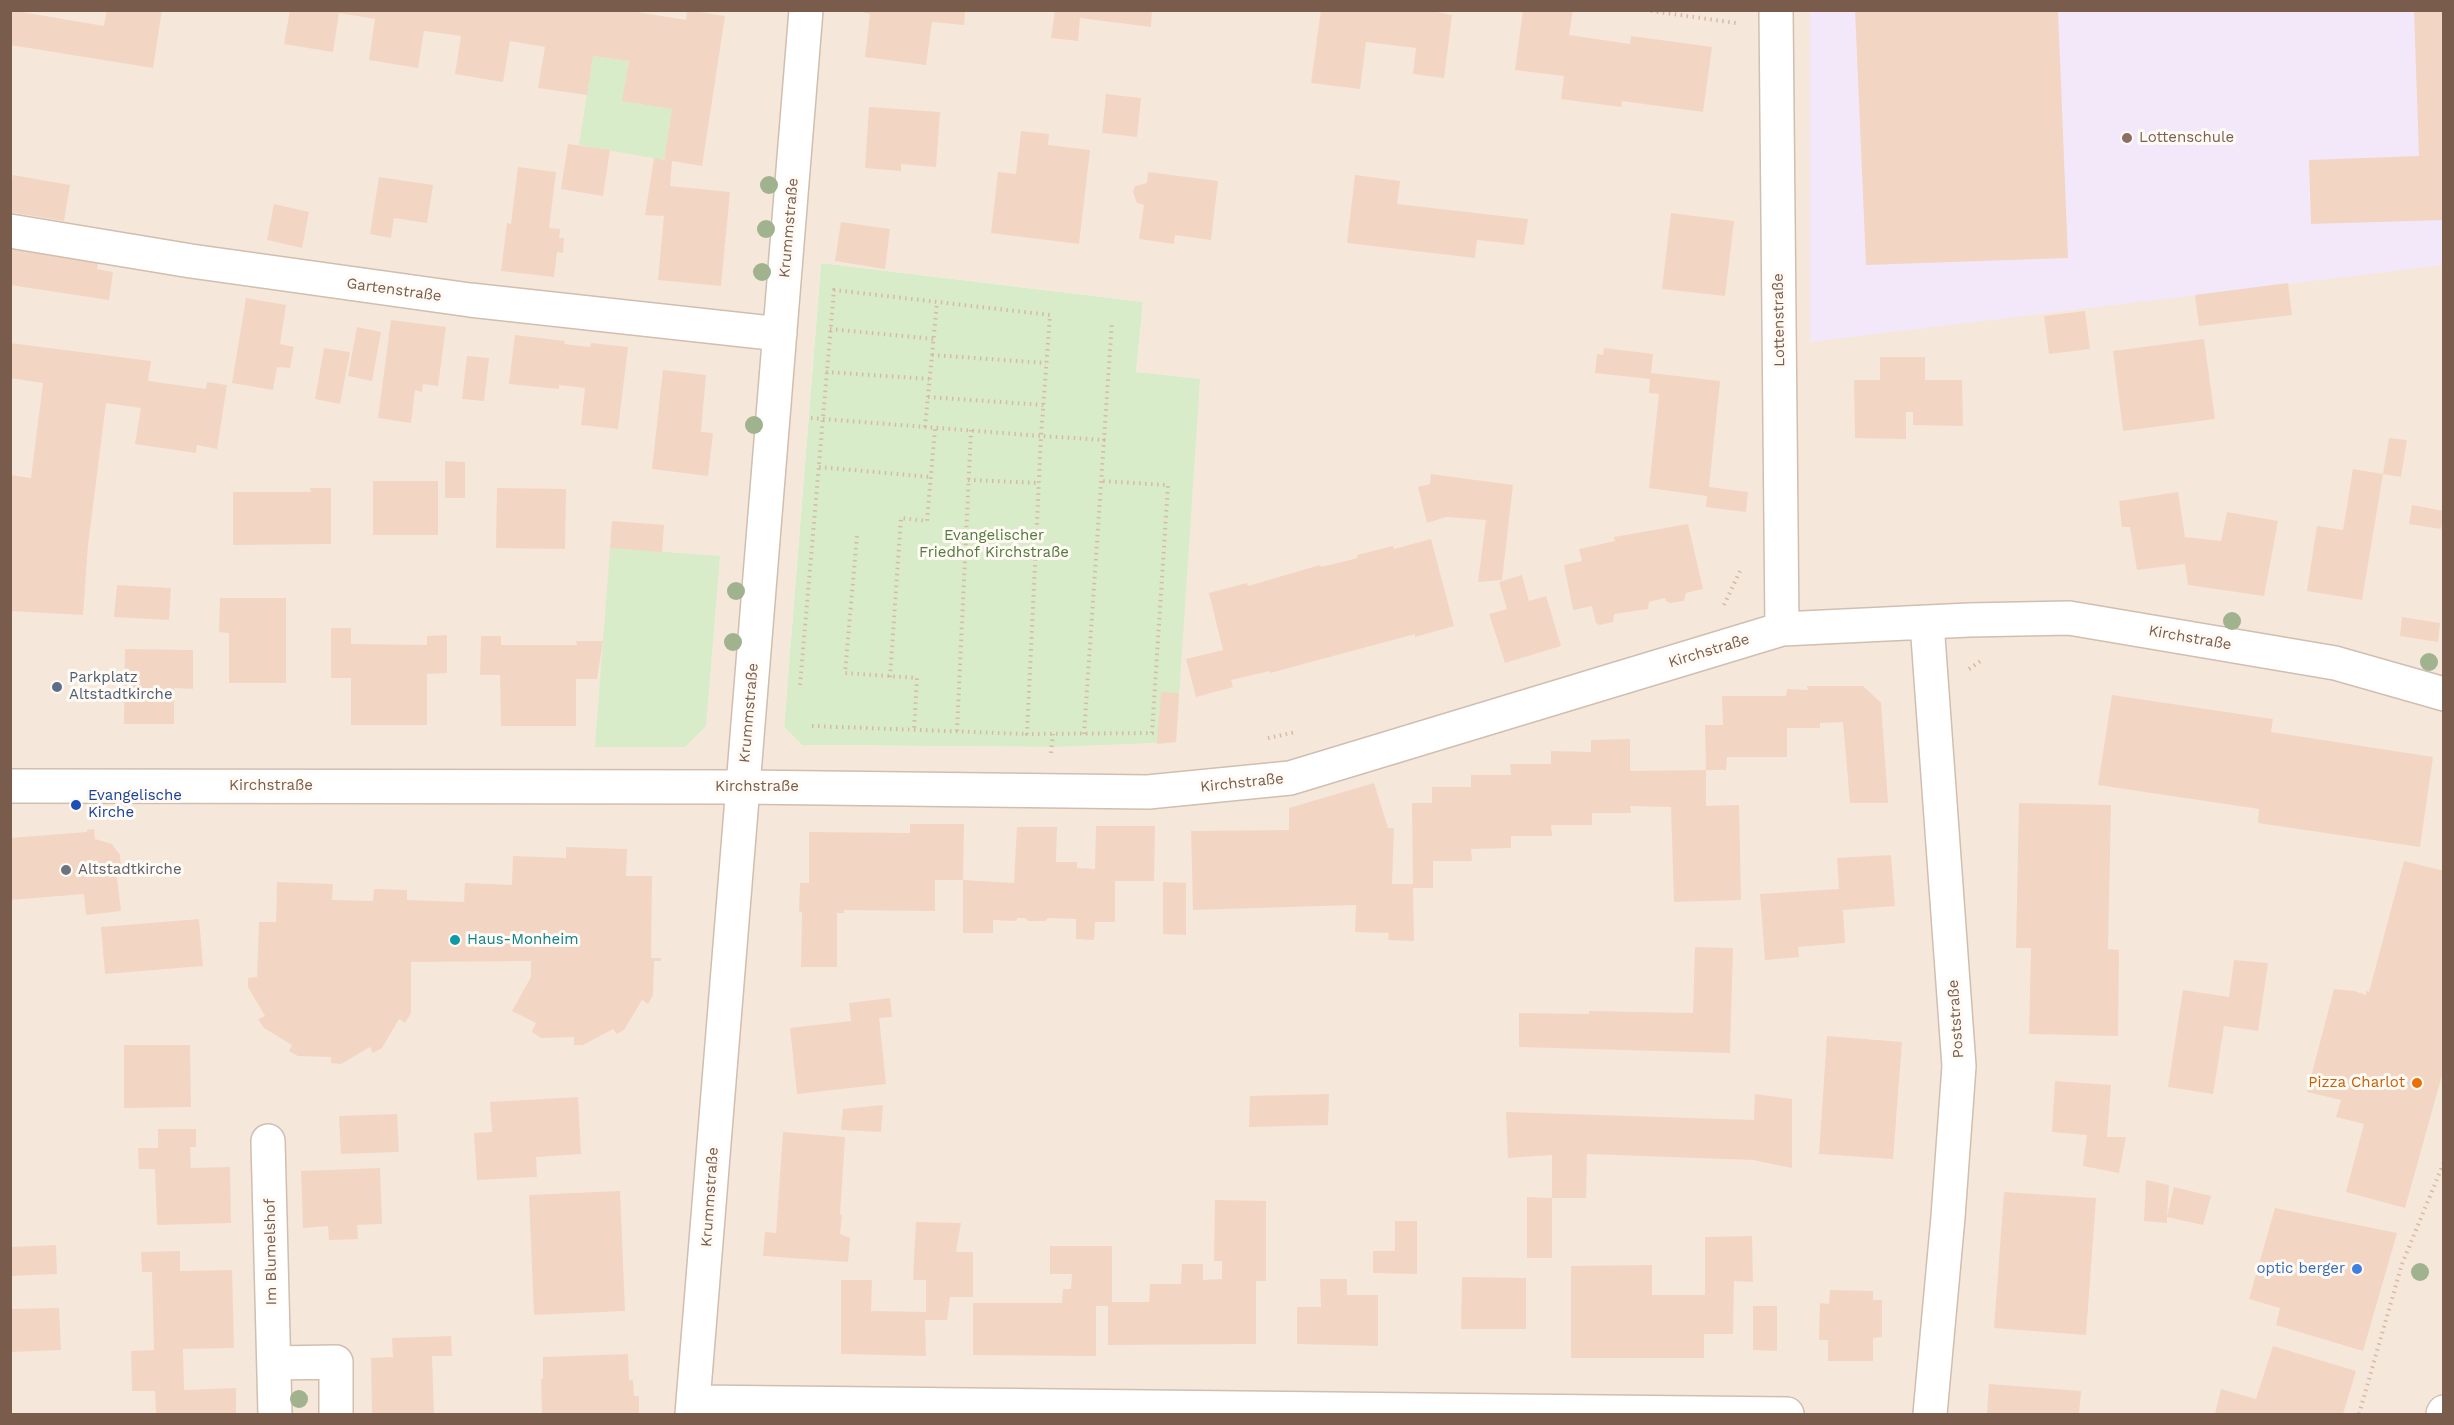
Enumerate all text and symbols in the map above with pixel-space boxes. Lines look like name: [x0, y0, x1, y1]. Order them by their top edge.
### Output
place label: Lottenschule: [2139, 129, 2234, 147]
marker: Lottenschule: [2120, 131, 2134, 145]
street label: Krummstraße: [776, 177, 802, 279]
street label: Lottenstraße: [1769, 273, 1789, 367]
street label: Gartenstraße: [345, 274, 443, 306]
park label: Evangelischer Friedhof Kirchstraße: [919, 527, 1069, 562]
street label: Kirchstraße: [2147, 622, 2233, 654]
street label: Kirchstraße: [1666, 630, 1752, 672]
street label: Krummstraße: [736, 662, 762, 764]
place label: Parkplatz Altstadtkirche: [69, 669, 173, 704]
marker: Parkplatz Altstadtkirche: [50, 680, 64, 694]
street label: Kirchstraße: [1199, 770, 1285, 796]
street label: Kirchstraße: [229, 777, 313, 795]
street label: Kirchstraße: [715, 778, 799, 796]
place label: Evangelische Kirche: [88, 787, 182, 822]
marker: Evangelische Kirche: [69, 798, 83, 812]
place label: Altstadtkirche: [78, 861, 182, 879]
marker: Altstadtkirche: [59, 863, 73, 877]
place label: Haus-Monheim: [467, 931, 578, 949]
marker: Haus-Monheim: [448, 933, 462, 947]
street label: Poststraße: [1944, 979, 1968, 1059]
place label: Pizza Charlot: [2308, 1074, 2405, 1092]
marker: Pizza Charlot: [2410, 1076, 2424, 1090]
street label: Krummstraße: [698, 1146, 722, 1248]
street label: Im Blumelshof: [261, 1198, 281, 1306]
place label: optic berger: [2256, 1260, 2345, 1278]
marker: optic berger: [2350, 1262, 2364, 1276]

